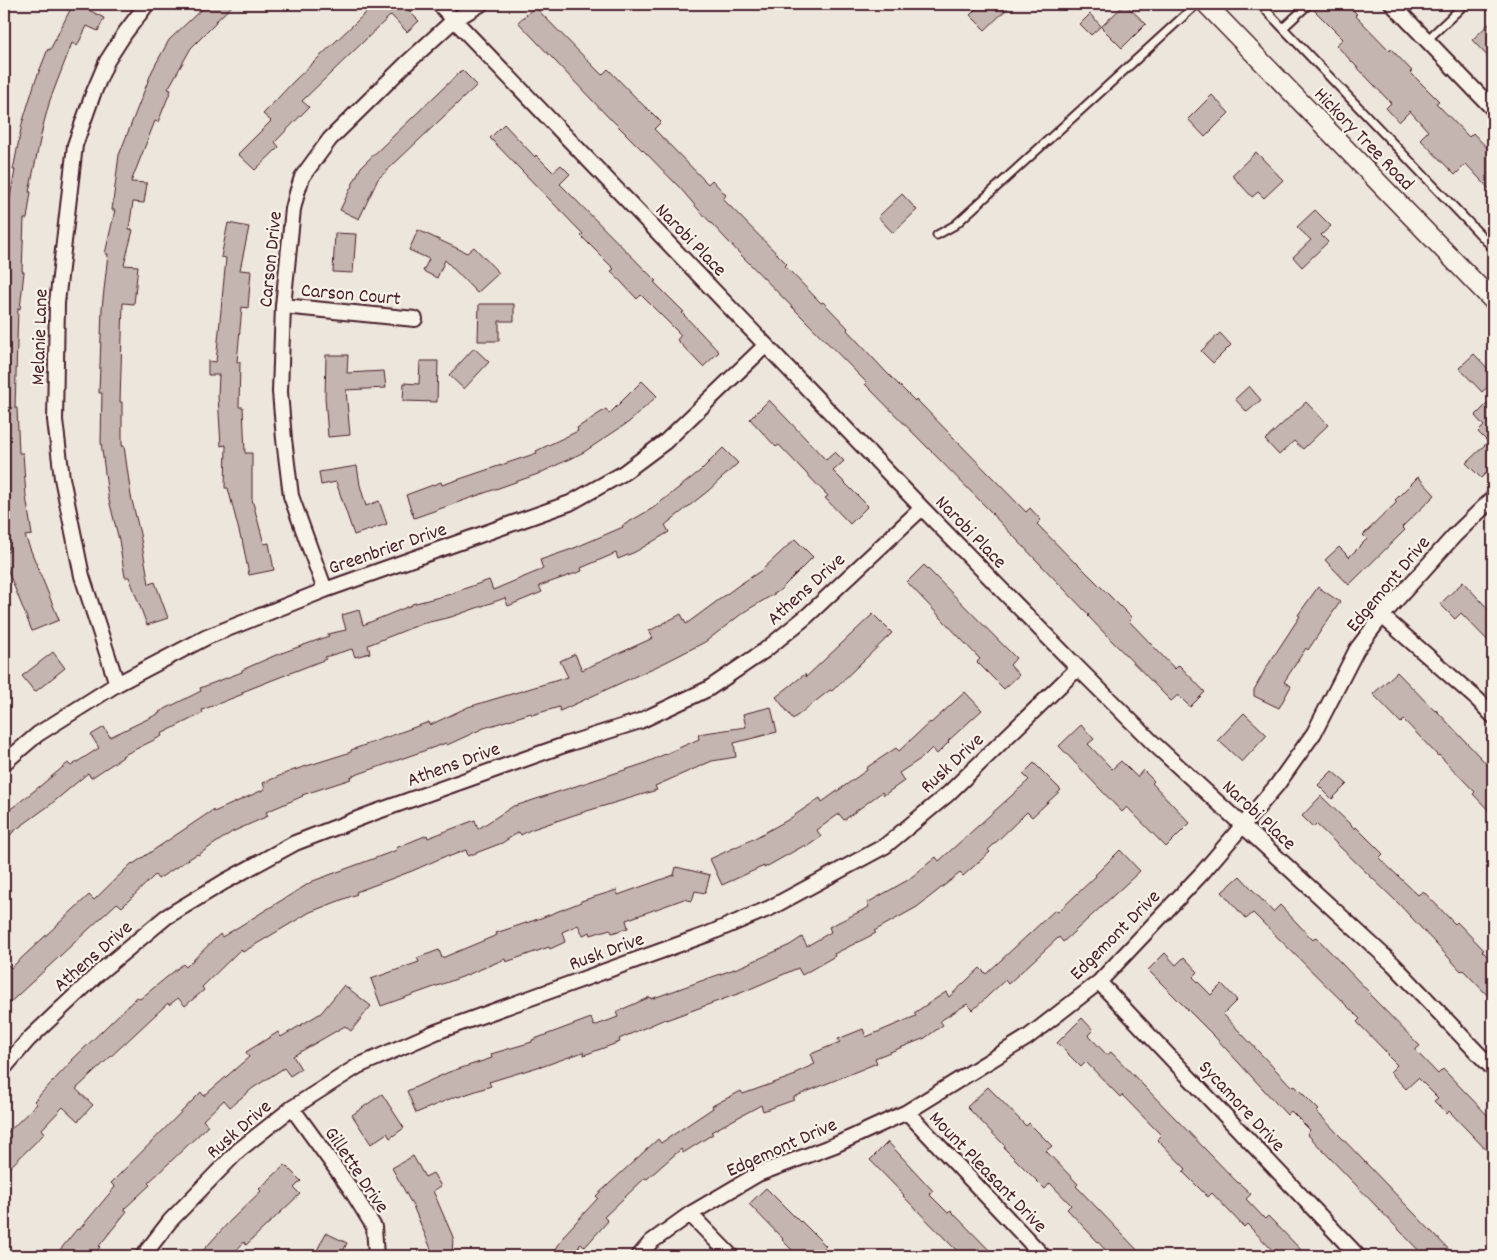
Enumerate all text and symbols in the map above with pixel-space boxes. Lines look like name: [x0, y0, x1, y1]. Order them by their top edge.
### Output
street label: Hickory Tree Road: [1306, 82, 1420, 198]
street label: Narobi Place: [648, 198, 732, 284]
street label: Carson Drive: [253, 210, 291, 309]
street label: Carson Court: [300, 278, 402, 314]
street label: Melanie Lane: [25, 288, 57, 386]
street label: Narobi Place: [928, 490, 1012, 576]
street label: Greenbrier Drive: [325, 516, 451, 583]
street label: Edgemont Drive: [1341, 530, 1438, 639]
street label: Athens Drive: [762, 547, 853, 633]
street label: Rusk Drive: [915, 727, 991, 801]
street label: Athens Drive: [404, 736, 505, 796]
street label: Narobi Place: [1215, 774, 1301, 858]
street label: Edgemont Drive: [1064, 884, 1168, 988]
street label: Athens Drive: [48, 915, 140, 1000]
street label: Rusk Drive: [566, 926, 649, 979]
street label: Sycamore Drive: [1191, 1055, 1291, 1159]
street label: Rusk Drive: [201, 1094, 279, 1166]
street label: Mount Pleasant Drive: [921, 1106, 1053, 1241]
street label: Edgemont Drive: [722, 1112, 842, 1186]
street label: Gillette Drive: [316, 1122, 395, 1220]

